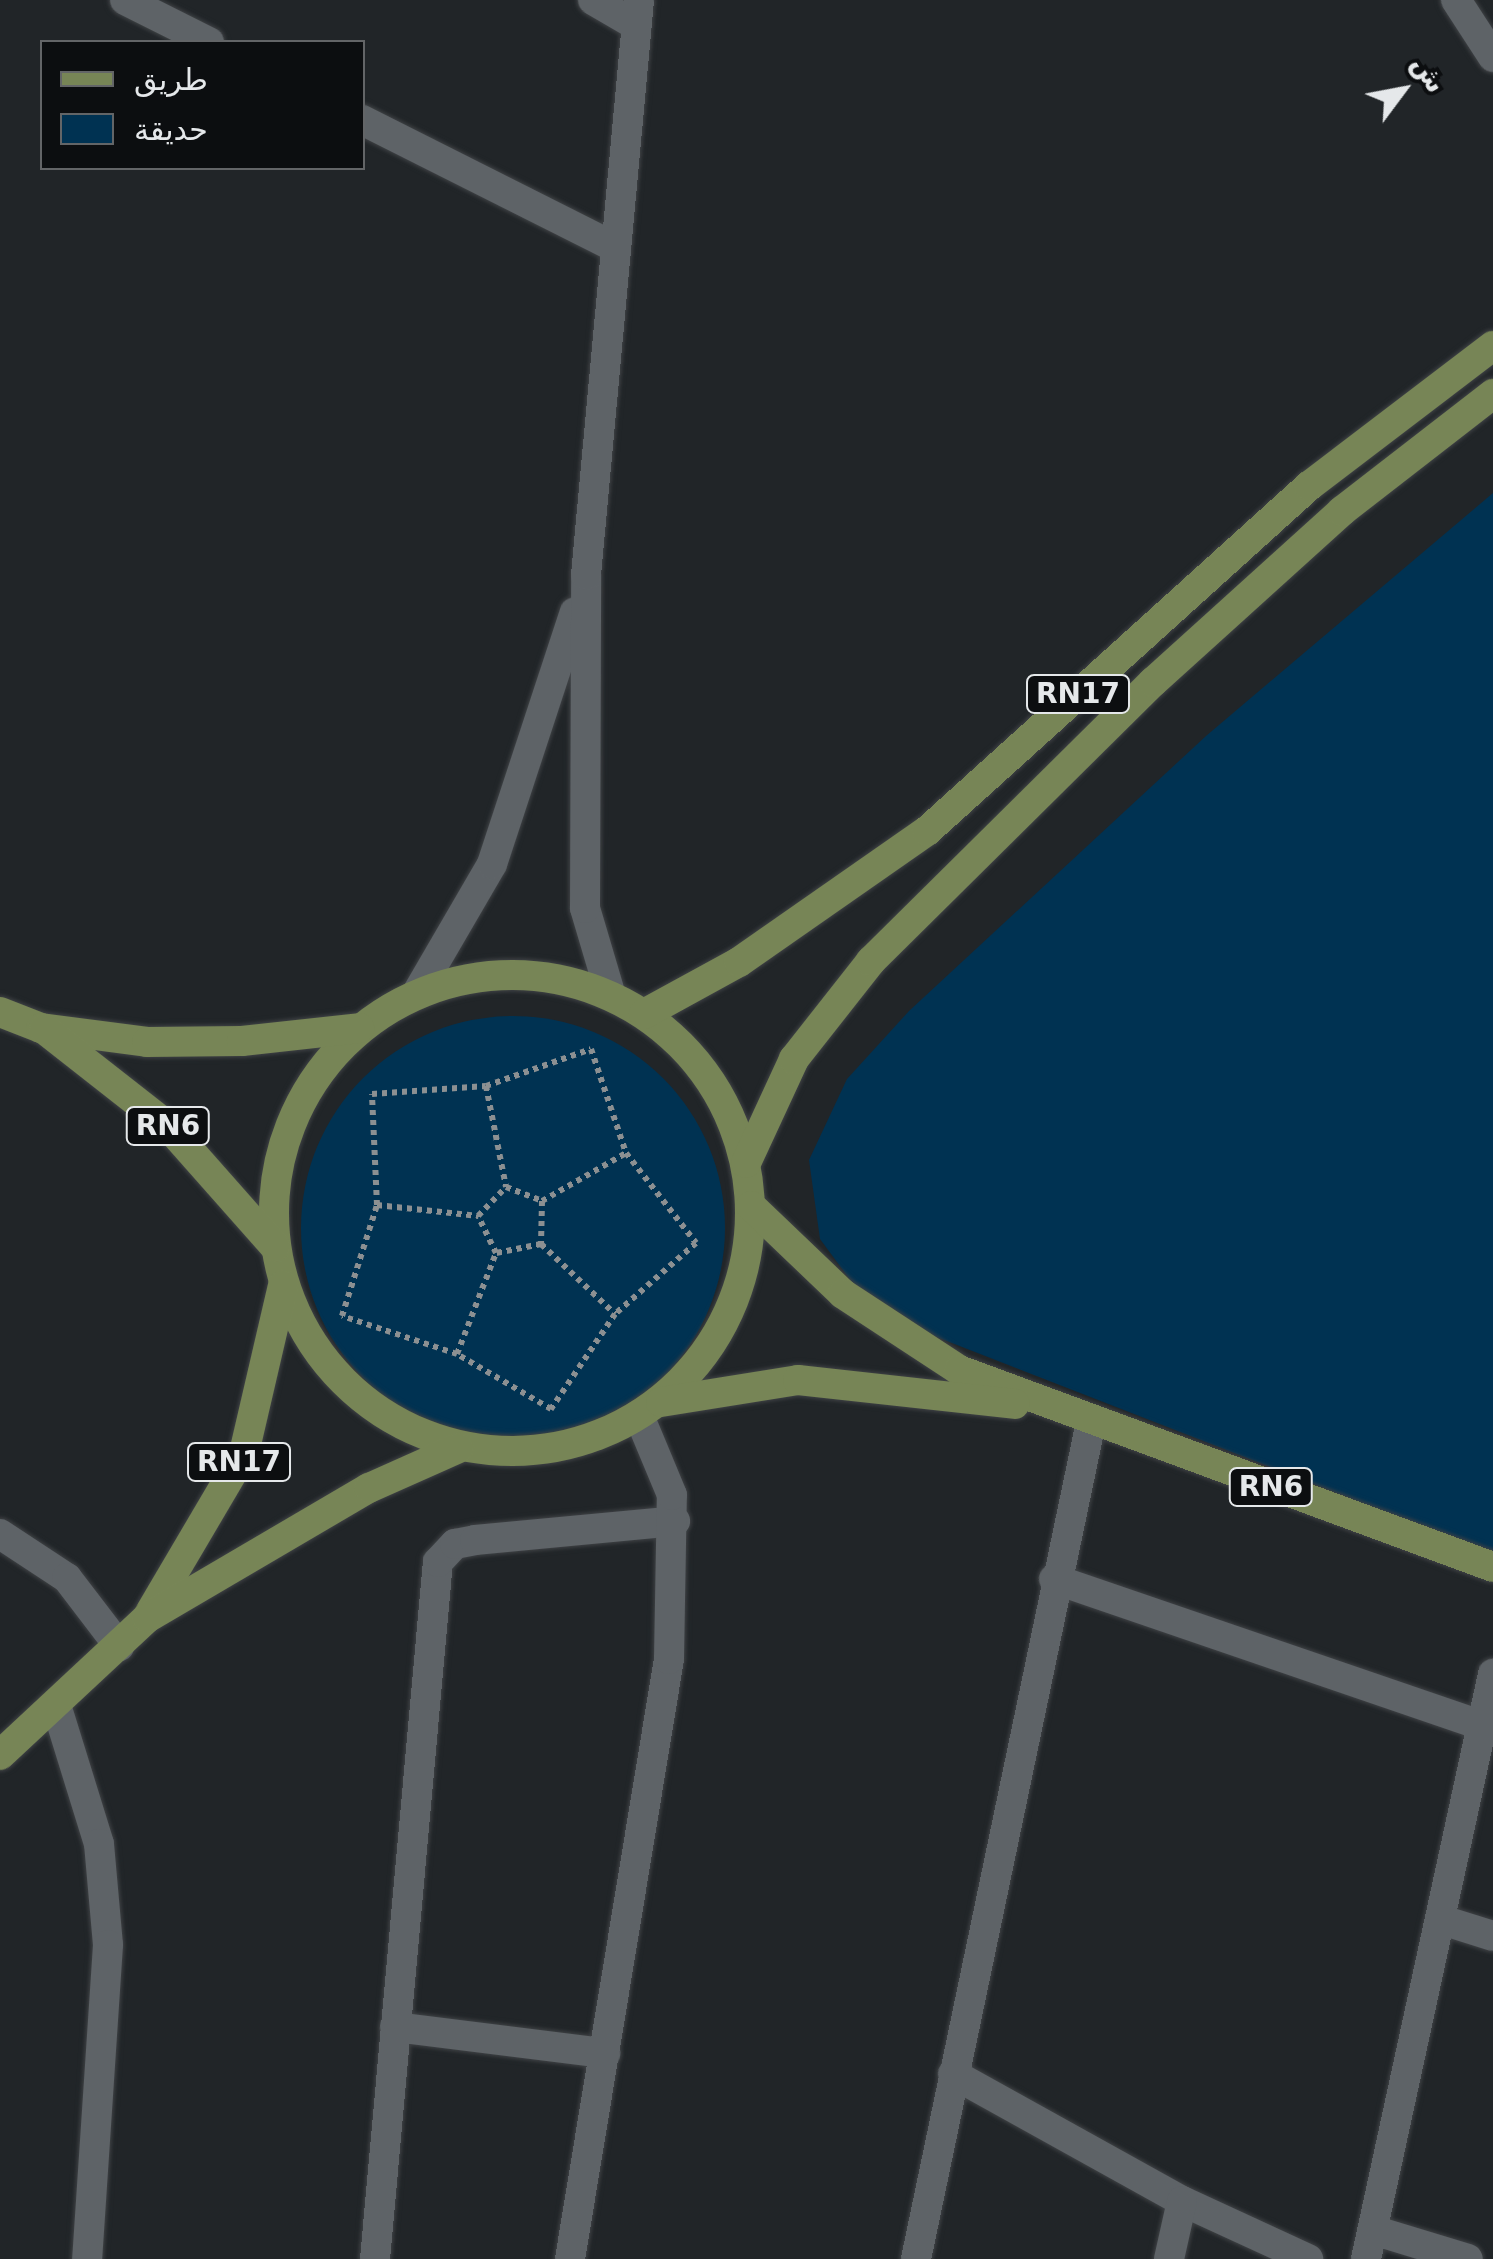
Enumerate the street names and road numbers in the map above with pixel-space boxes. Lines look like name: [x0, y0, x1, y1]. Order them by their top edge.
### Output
road number: RN17: [1026, 671, 1130, 717]
road number: RN6: [126, 1103, 210, 1149]
road number: RN17: [186, 1439, 292, 1485]
road number: RN6: [1228, 1464, 1314, 1510]

